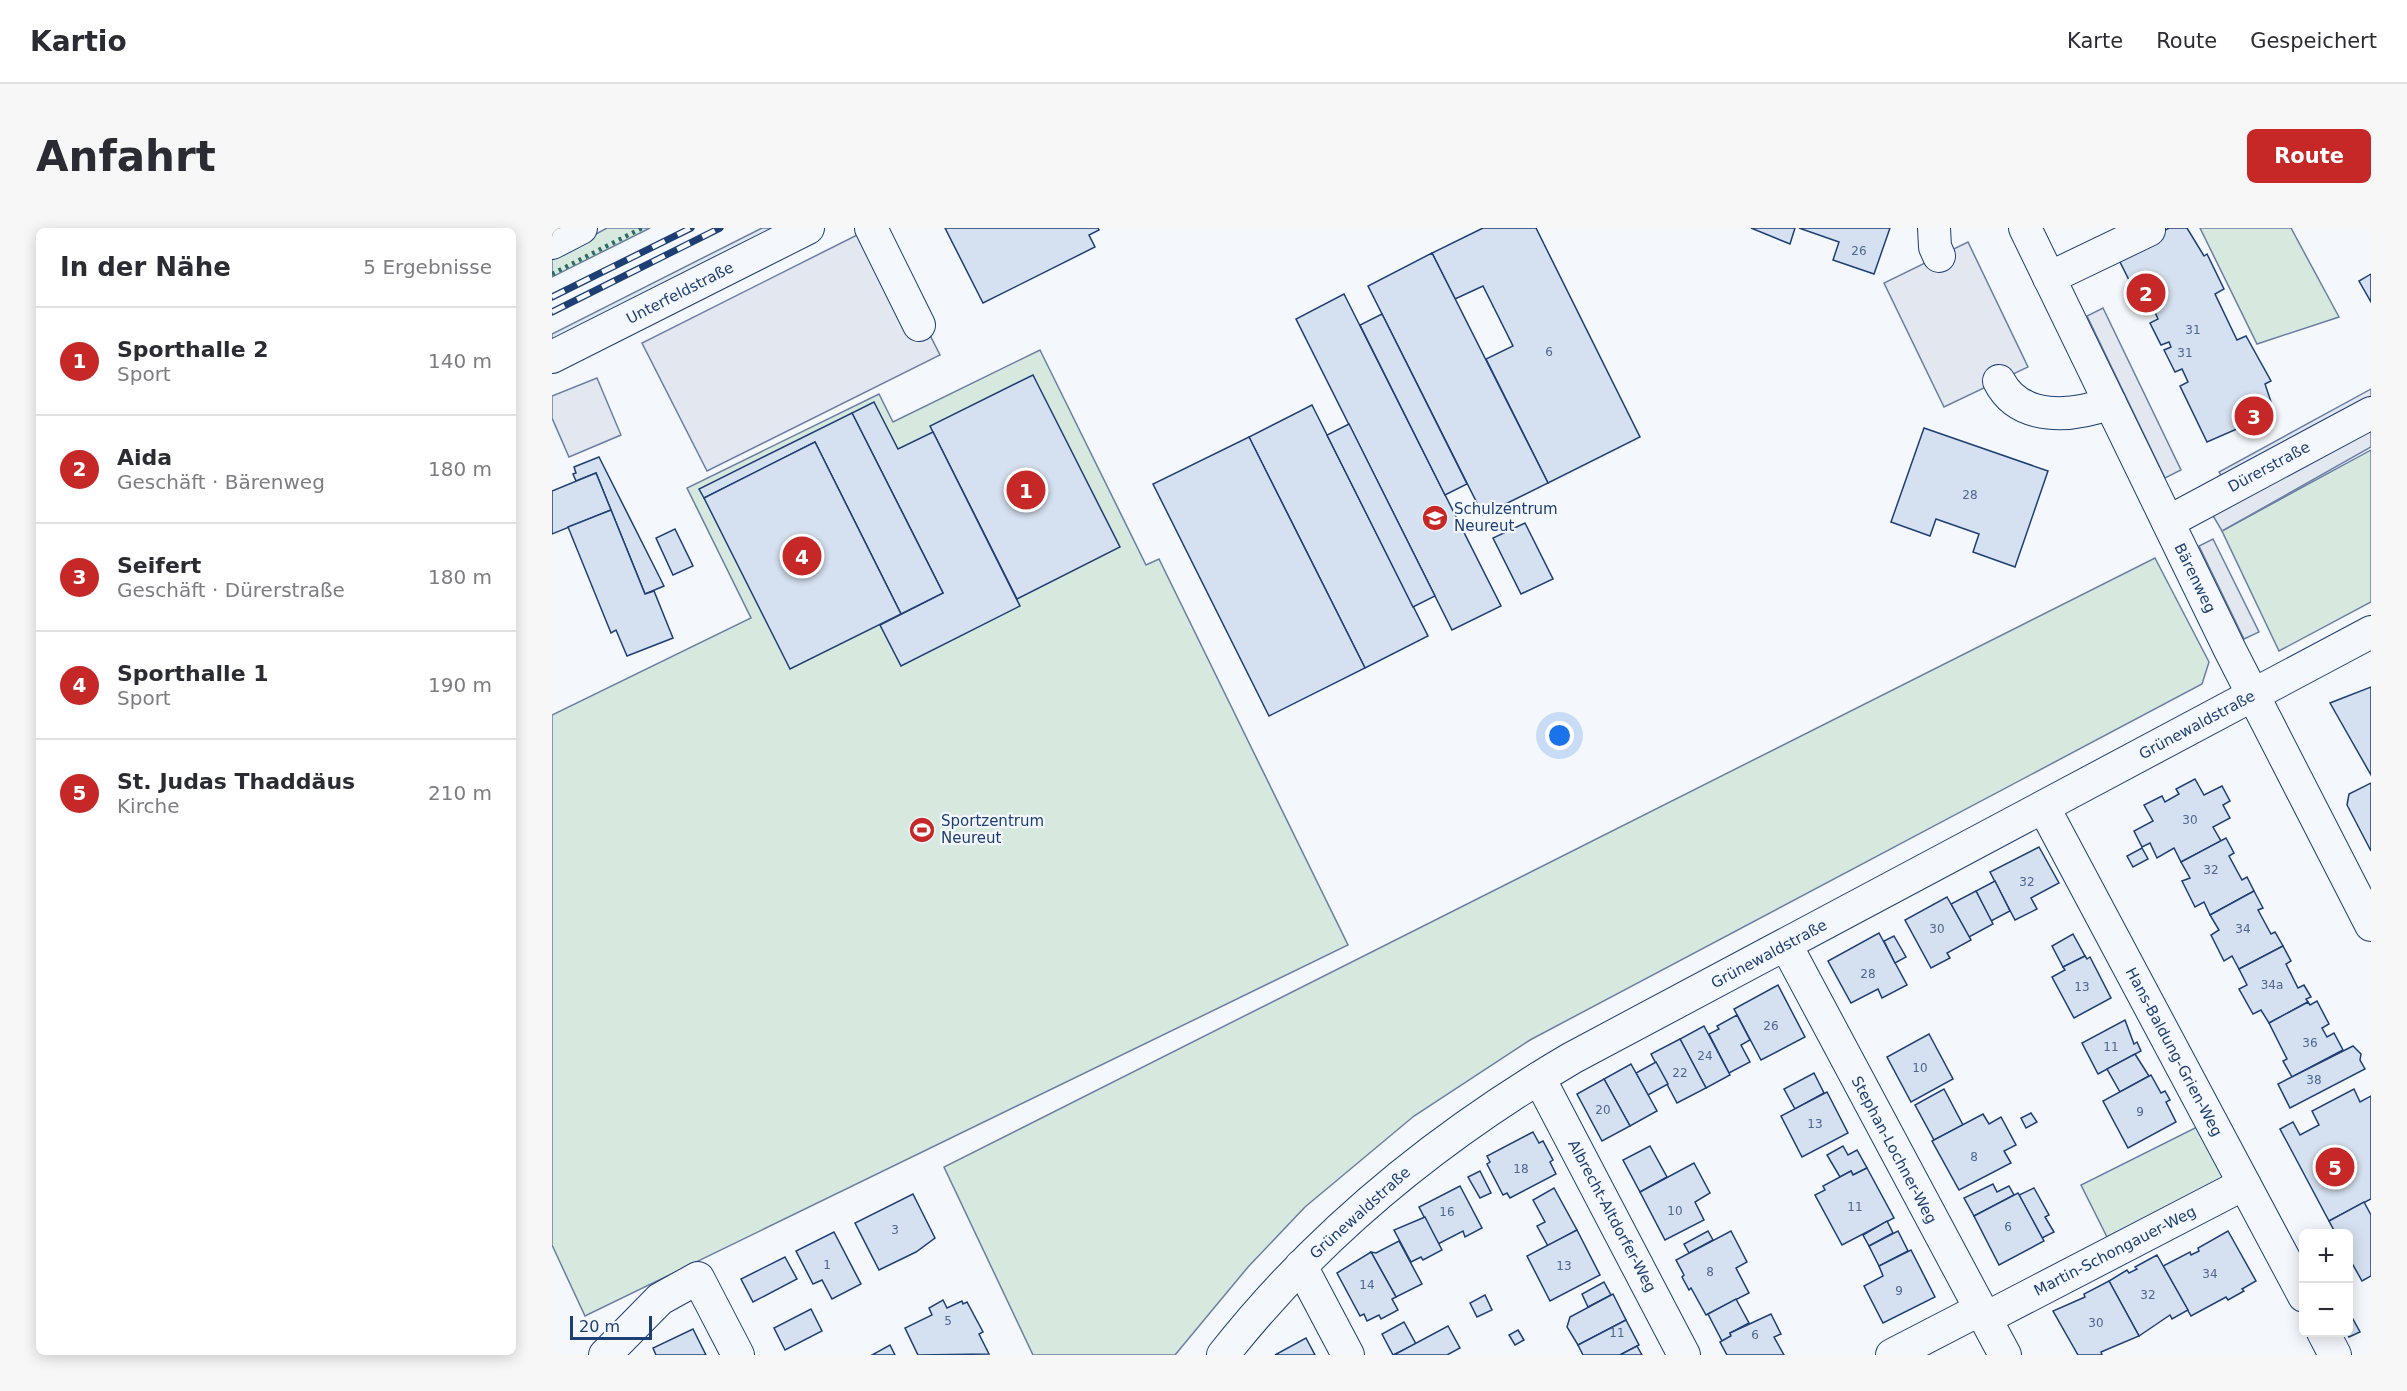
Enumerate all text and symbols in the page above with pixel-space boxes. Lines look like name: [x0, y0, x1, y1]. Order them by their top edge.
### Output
text: Kartio: [30, 25, 127, 58]
text: Karte: [2067, 29, 2123, 53]
text: Route: [2156, 29, 2217, 53]
text: Gespeichert: [2250, 29, 2377, 53]
button: Route: [2247, 129, 2371, 183]
text: Anfahrt: [36, 132, 216, 181]
house number: 26: [1851, 244, 1867, 258]
text: In der Nähe: [60, 252, 231, 282]
text: 5 Ergebnisse: [363, 255, 492, 279]
street label: Unterfeldstraße: [623, 258, 737, 328]
pin: 2: [2126, 270, 2166, 316]
house number: 31: [2185, 323, 2201, 337]
text: Sporthalle 2: [117, 337, 269, 362]
house number: 6: [1545, 345, 1553, 359]
house number: 31: [2177, 346, 2193, 360]
text: 1: [73, 349, 86, 373]
text: 140 m: [428, 349, 492, 373]
text: Sport: [117, 362, 171, 386]
pin: 3: [2234, 394, 2274, 438]
street label: Dürerstraße: [2225, 438, 2313, 496]
text: Aida: [117, 445, 172, 470]
text: 2: [73, 457, 86, 481]
text: 180 m: [428, 457, 492, 481]
pin: 1: [1006, 468, 1046, 512]
text: Geschäft · Bärenweg: [117, 470, 325, 494]
house number: 28: [1962, 488, 1978, 502]
place label: Schulzentrum Neureut: [1454, 500, 1558, 535]
school or university icon: Schulzentrum Neureut: [1420, 503, 1450, 533]
pin: 4: [782, 534, 822, 578]
street label: Bärenweg: [2170, 540, 2220, 616]
text: Seifert: [117, 553, 201, 578]
text: 3: [73, 565, 86, 589]
text: 180 m: [428, 565, 492, 589]
text: Geschäft · Dürerstraße: [117, 578, 345, 602]
text: Sporthalle 1: [117, 661, 269, 686]
text: 4: [73, 673, 86, 697]
text: 190 m: [428, 673, 492, 697]
text: Sport: [117, 686, 171, 710]
street label: Grünewaldstraße: [2136, 687, 2258, 763]
your location: [1545, 721, 1574, 750]
text: St. Judas Thaddäus: [117, 769, 355, 794]
text: 5: [73, 781, 86, 805]
text: 210 m: [428, 781, 492, 805]
text: Kirche: [117, 794, 179, 818]
place label: Sportzentrum Neureut: [941, 812, 1044, 847]
house number: 30: [2182, 813, 2198, 827]
sports icon: Sportzentrum Neureut: [907, 815, 937, 845]
house number: 32: [2203, 863, 2219, 877]
house number: 32: [2019, 875, 2035, 889]
street label: Grünewaldstraße: [1708, 916, 1830, 992]
house number: 30: [1929, 922, 1945, 936]
house number: 34: [2235, 922, 2251, 936]
street label: Hans-Baldung-Grien-Weg: [2122, 965, 2226, 1139]
house number: 28: [1860, 967, 1876, 981]
house number: 34a: [2261, 978, 2283, 992]
house number: 13: [2074, 980, 2090, 994]
house number: 26: [1763, 1019, 1779, 1033]
house number: 36: [2302, 1036, 2318, 1050]
house number: 11: [2103, 1040, 2119, 1054]
house number: 24: [1697, 1049, 1713, 1063]
house number: 10: [1912, 1061, 1928, 1075]
house number: 22: [1672, 1066, 1688, 1080]
street label: Stephan-Lochner-Weg: [1847, 1073, 1941, 1227]
house number: 38: [2306, 1073, 2322, 1087]
house number: 20: [1595, 1103, 1611, 1117]
house number: 9: [2136, 1105, 2144, 1119]
house number: 13: [1807, 1117, 1823, 1131]
street label: Albrecht-Altdorfer-Weg: [1564, 1137, 1660, 1295]
pin: 5: [2316, 1144, 2354, 1190]
house number: 8: [1970, 1150, 1978, 1164]
house number: 18: [1513, 1162, 1529, 1176]
street label: Grünewaldstraße: [1306, 1163, 1414, 1263]
house number: 11: [1847, 1200, 1863, 1214]
street label: Martin-Schongauer-Weg: [2031, 1202, 2199, 1300]
house number: 10: [1667, 1204, 1683, 1218]
house number: 16: [1439, 1205, 1455, 1219]
house number: 6: [2004, 1220, 2012, 1234]
house number: 3: [891, 1223, 899, 1237]
map controls: [2299, 1229, 2353, 1337]
button: +: [2299, 1229, 2353, 1283]
house number: 1: [823, 1258, 831, 1272]
house number: 13: [1556, 1259, 1572, 1273]
house number: 8: [1706, 1265, 1714, 1279]
house number: 34: [2202, 1267, 2218, 1281]
house number: 14: [1359, 1278, 1375, 1292]
button: −: [2299, 1283, 2353, 1337]
house number: 9: [1895, 1284, 1903, 1298]
house number: 32: [2140, 1288, 2156, 1302]
scale bar: [570, 1313, 652, 1340]
house number: 5: [944, 1314, 952, 1328]
house number: 30: [2088, 1316, 2104, 1330]
text: 20 m: [579, 1317, 620, 1336]
house number: 11: [1609, 1326, 1625, 1340]
house number: 6: [1751, 1328, 1759, 1342]

